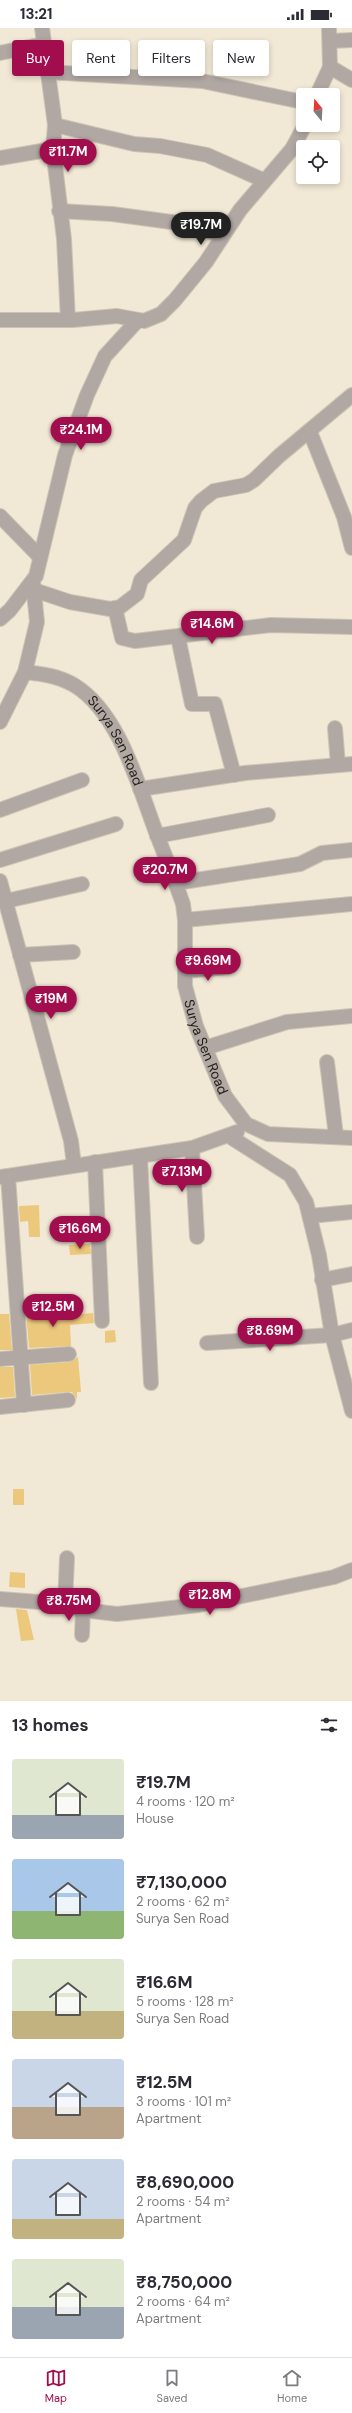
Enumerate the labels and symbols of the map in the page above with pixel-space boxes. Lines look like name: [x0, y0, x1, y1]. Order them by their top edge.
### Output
north arrow: [296, 88, 340, 132]
pin: ₹11.7M: [35, 139, 101, 173]
pin: ₹19.7M: [168, 212, 234, 246]
pin: ₹24.1M: [48, 417, 114, 451]
pin: ₹14.6M: [179, 611, 245, 645]
street label: Surya Sen Road: [84, 691, 147, 788]
pin: ₹20.7M: [132, 857, 198, 891]
pin: ₹9.69M: [175, 948, 241, 982]
pin: ₹19M: [27, 986, 75, 1020]
street label: Surya Sen Road: [180, 997, 232, 1097]
pin: ₹7.13M: [149, 1159, 215, 1193]
pin: ₹16.6M: [47, 1216, 113, 1250]
pin: ₹12.5M: [20, 1294, 86, 1328]
pin: ₹8.69M: [237, 1318, 303, 1352]
pin: ₹12.8M: [177, 1582, 243, 1616]
pin: ₹8.75M: [36, 1588, 102, 1622]

